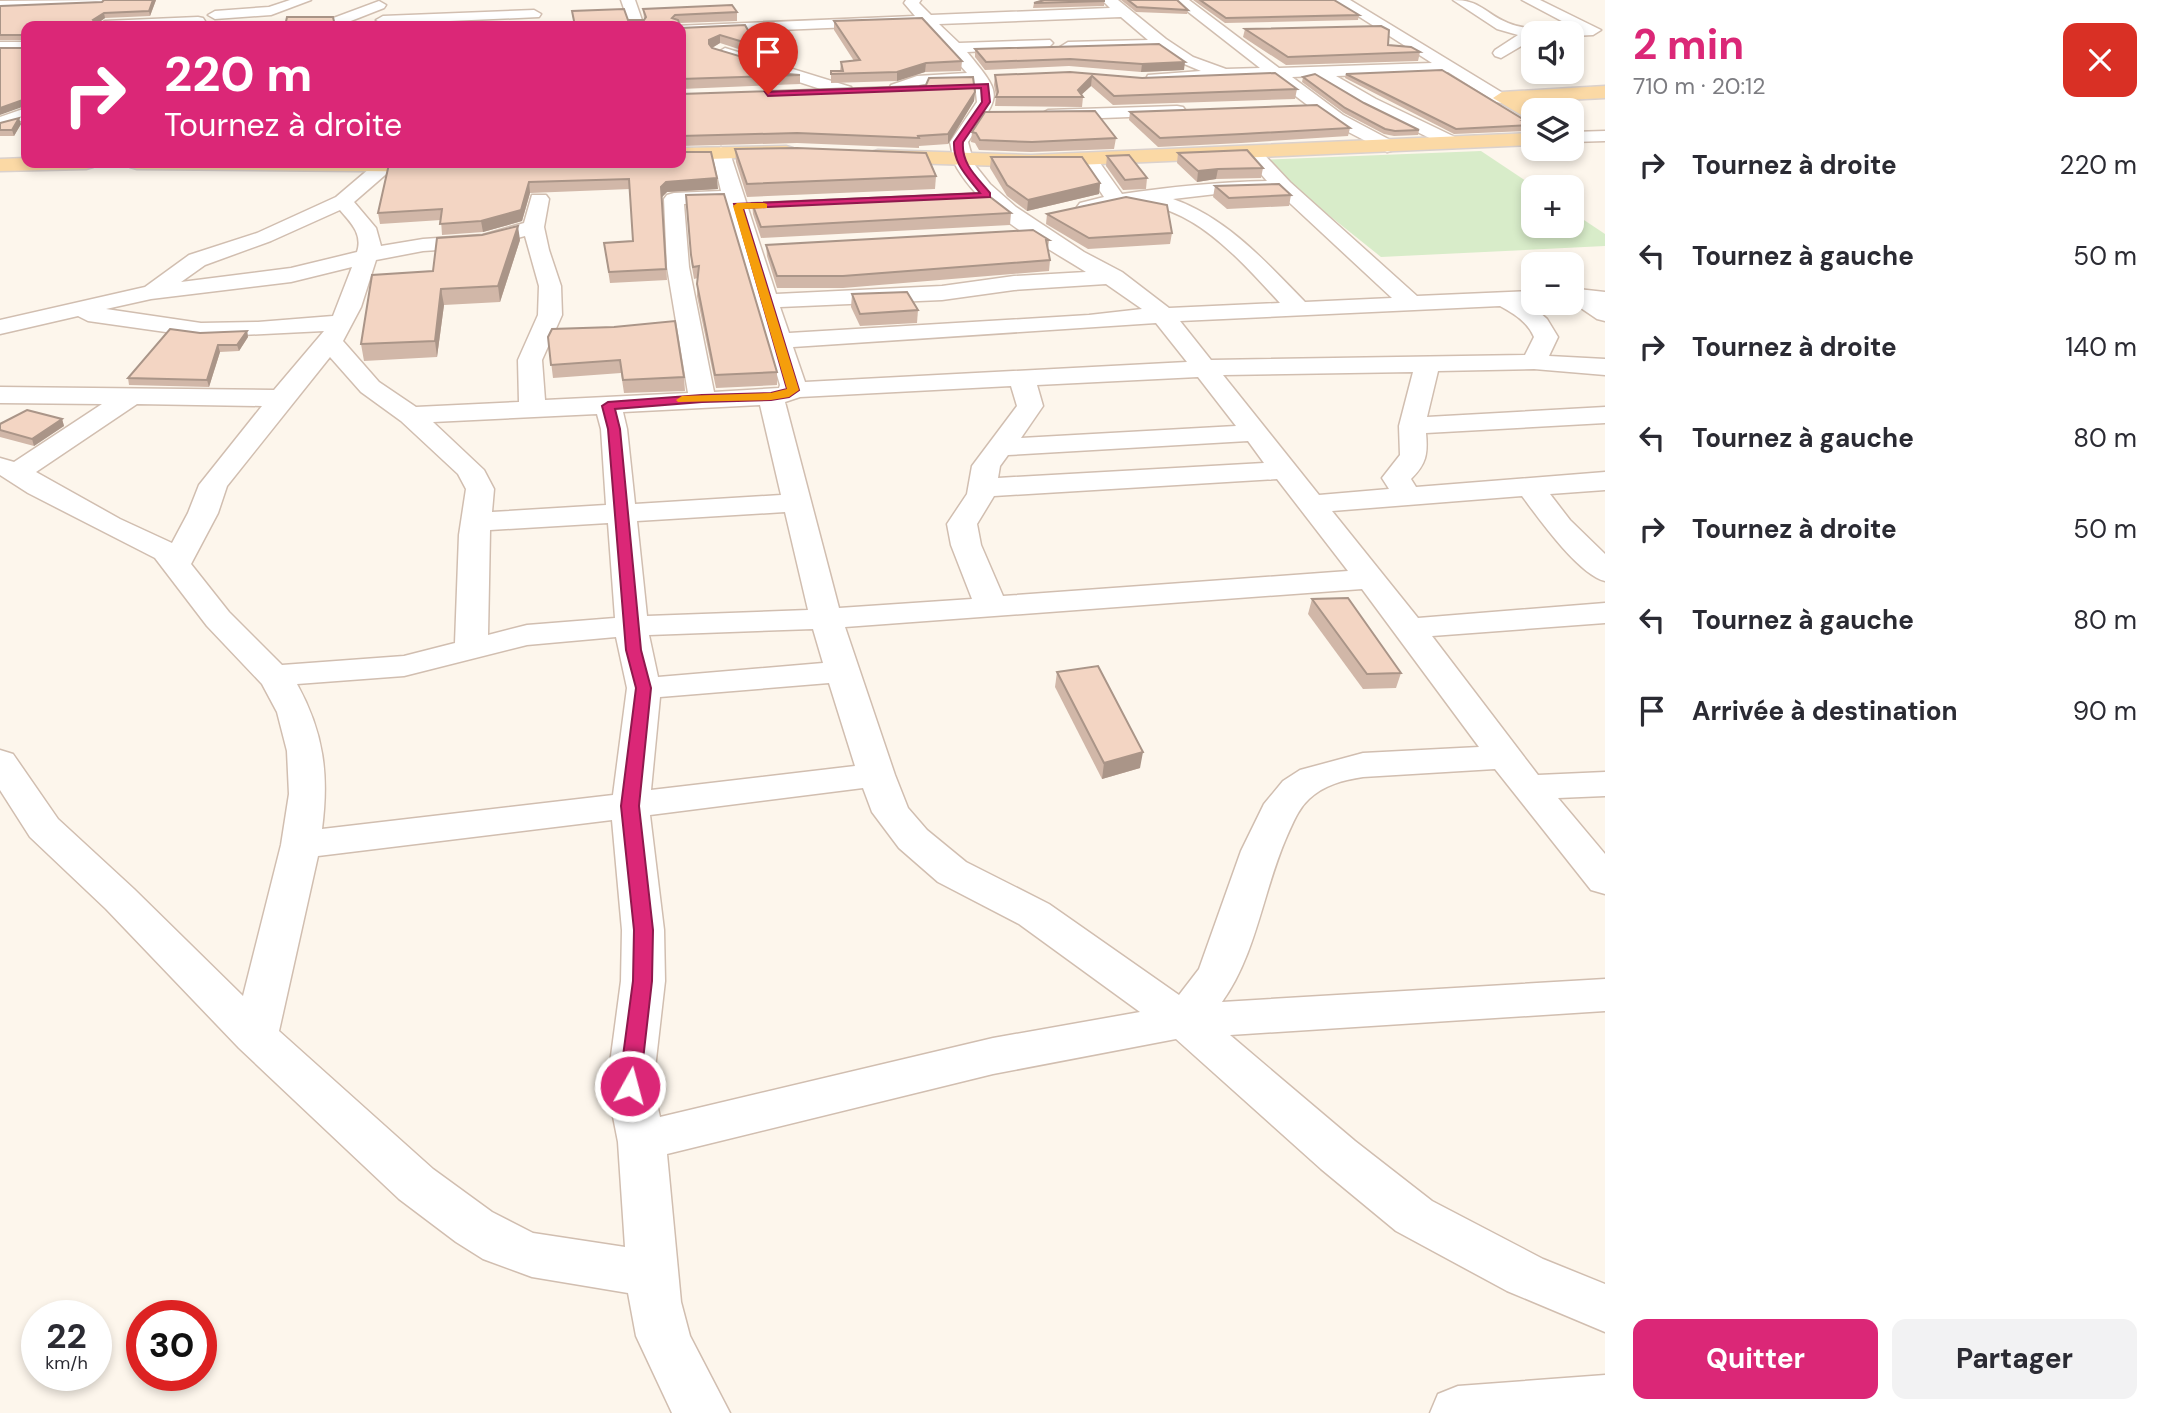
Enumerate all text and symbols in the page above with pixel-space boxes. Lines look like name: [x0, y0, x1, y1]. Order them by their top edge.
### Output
text: 2 min: [1633, 17, 1744, 72]
map controls: [1521, 21, 1584, 315]
button: sound: [1521, 21, 1584, 84]
pin: [738, 22, 798, 94]
button: close: [2063, 23, 2137, 97]
icon: arrive: [749, 33, 787, 71]
text: 220 m: [164, 42, 312, 106]
icon: right: [49, 49, 140, 140]
text: 710 m · 20:12: [1633, 71, 1766, 101]
button: layers: [1521, 98, 1584, 161]
text: Tournez à droite: [164, 104, 402, 146]
icon: right: [1633, 146, 1671, 184]
text: Tournez à droite: [1692, 148, 1897, 182]
text: 220 m: [2059, 148, 2137, 182]
button: +: [1521, 175, 1584, 238]
icon: left: [1633, 237, 1671, 275]
text: Tournez à gauche: [1692, 239, 1914, 273]
text: 50 m: [2073, 239, 2137, 273]
button: −: [1521, 252, 1584, 315]
icon: right: [1633, 328, 1671, 366]
text: Tournez à droite: [1692, 330, 1897, 364]
text: 140 m: [2065, 330, 2137, 364]
icon: left: [1633, 419, 1671, 457]
text: Tournez à gauche: [1692, 421, 1914, 455]
text: 80 m: [2073, 421, 2137, 455]
icon: right: [1633, 510, 1671, 548]
text: Tournez à droite: [1692, 512, 1897, 546]
text: 50 m: [2073, 512, 2137, 546]
icon: left: [1633, 601, 1671, 639]
text: Tournez à gauche: [1692, 603, 1914, 637]
text: 80 m: [2073, 603, 2137, 637]
icon: arrive: [1633, 692, 1671, 730]
text: Arrivée à destination: [1692, 694, 1958, 728]
text: 90 m: [2073, 694, 2137, 728]
position arrow: [593, 1049, 667, 1123]
speed limit sign: 30: [126, 1300, 217, 1391]
text: 22: [46, 1313, 87, 1359]
button: Quitter: [1633, 1319, 1878, 1399]
button: Partager: [1892, 1319, 2137, 1399]
text: km/h: [45, 1351, 88, 1375]

